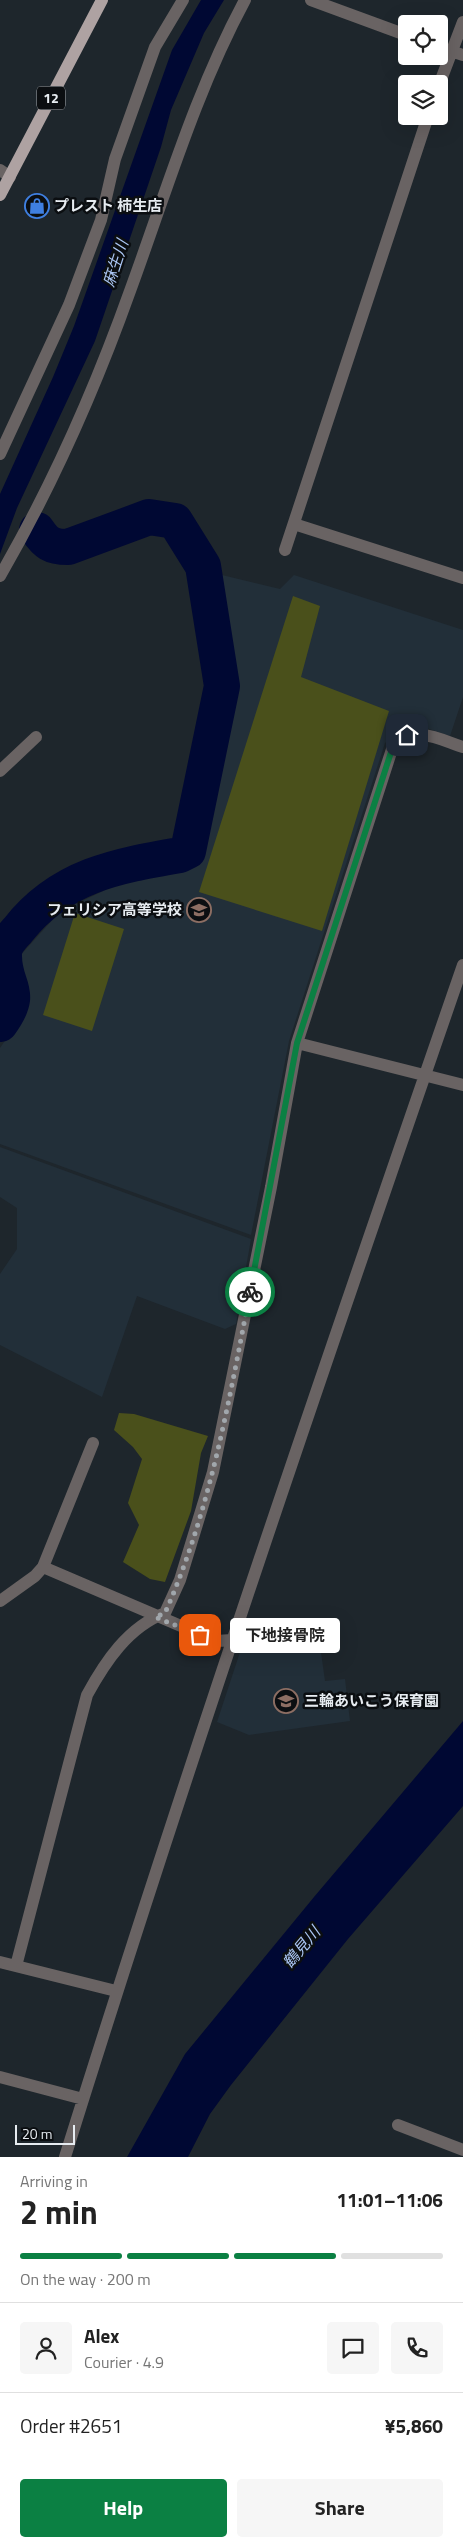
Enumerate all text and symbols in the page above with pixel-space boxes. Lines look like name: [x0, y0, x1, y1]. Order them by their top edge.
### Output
map controls: [398, 15, 448, 125]
button: locate: [398, 15, 448, 65]
button: layers: [398, 75, 448, 125]
road number: 12: [37, 86, 65, 110]
shop icon: プレスト 柿生店: [24, 193, 50, 219]
place label: プレスト 柿生店: [54, 194, 162, 217]
water label: 麻生川: [96, 235, 134, 290]
pin: [386, 714, 428, 756]
icon: home: [393, 721, 421, 749]
school or university icon: フェリシア高等学校: [186, 897, 212, 923]
place label: フェリシア高等学校: [47, 898, 182, 921]
courier: [225, 1267, 275, 1317]
icon: bike: [236, 1278, 264, 1306]
pin: [179, 1614, 221, 1656]
callout: 下地接骨院: [230, 1618, 340, 1652]
icon: bag: [186, 1621, 214, 1649]
text: 下地接骨院: [245, 1623, 325, 1647]
school or university icon: 三輪あいこう保育園: [273, 1688, 299, 1714]
place label: 三輪あいこう保育園: [304, 1689, 439, 1712]
water label: 鶴見川: [276, 1919, 327, 1973]
scale bar: [15, 2122, 75, 2145]
text: 20 m: [22, 2123, 52, 2144]
text: Arriving in: [20, 2169, 88, 2193]
text: 11:01–11:06: [336, 2185, 443, 2214]
text: 2 min: [20, 2188, 98, 2236]
text: On the way · 200 m: [20, 2267, 151, 2291]
text: Alex: [84, 2321, 119, 2350]
button: person: [20, 2322, 72, 2374]
button: chat: [327, 2322, 379, 2374]
button: phone: [391, 2322, 443, 2374]
text: Courier · 4.9: [84, 2350, 164, 2374]
text: Order #2651: [20, 2411, 122, 2440]
text: ¥5,860: [385, 2411, 443, 2440]
button: Help: [20, 2479, 227, 2537]
button: Share: [237, 2479, 443, 2537]

